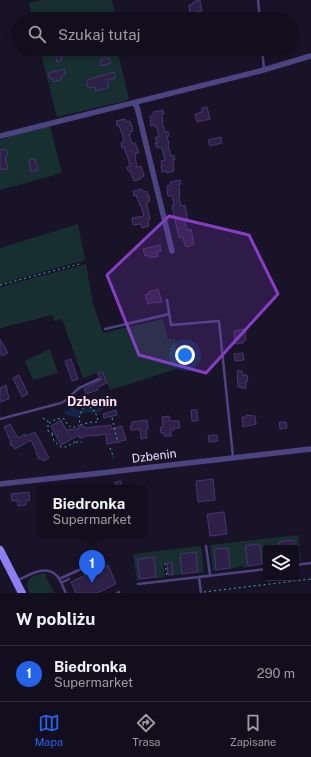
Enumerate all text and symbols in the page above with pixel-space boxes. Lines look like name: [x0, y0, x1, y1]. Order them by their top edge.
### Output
search box: [12, 12, 299, 56]
icon: search: [26, 23, 48, 45]
text: Szukaj tutaj: [58, 26, 141, 43]
your location: [175, 345, 195, 365]
district label: Dzbenin: [67, 394, 117, 409]
street label: Dzbenin: [131, 446, 177, 466]
popup: [38, 485, 146, 537]
text: Biedronka: [52, 495, 125, 512]
text: Supermarket: [52, 512, 132, 527]
map controls: [263, 545, 299, 581]
button: layers: [263, 545, 299, 581]
pin: 1: [79, 550, 105, 583]
text: W pobliżu: [16, 609, 95, 629]
text: Biedronka: [54, 658, 127, 675]
text: 1: [26, 666, 32, 681]
text: 290 m: [257, 666, 295, 681]
text: Supermarket: [54, 675, 133, 690]
tab: Mapa: [35, 712, 63, 748]
tab: Trasa: [132, 712, 160, 748]
tab: Zapisane: [230, 712, 276, 748]

